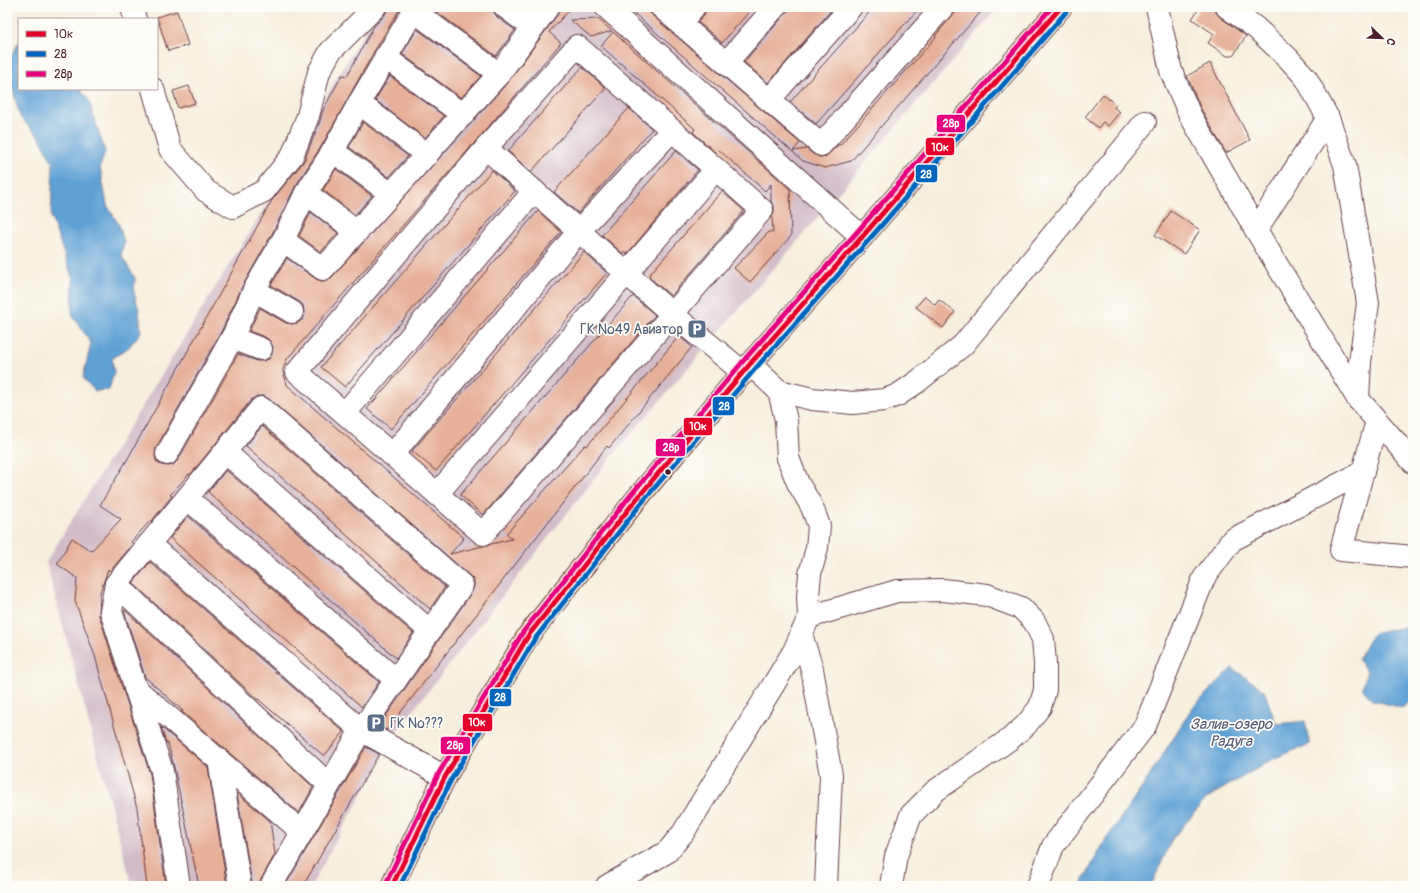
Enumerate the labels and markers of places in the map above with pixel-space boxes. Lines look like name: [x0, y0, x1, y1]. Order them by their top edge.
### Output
parking icon: ГК №49 Авиатор: [686, 318, 708, 340]
place label: ГК №49 Авиатор: [580, 321, 683, 338]
unlabelled marker: [663, 467, 673, 477]
parking icon: ГК №???: [365, 712, 387, 734]
place label: ГК №???: [390, 715, 443, 732]

